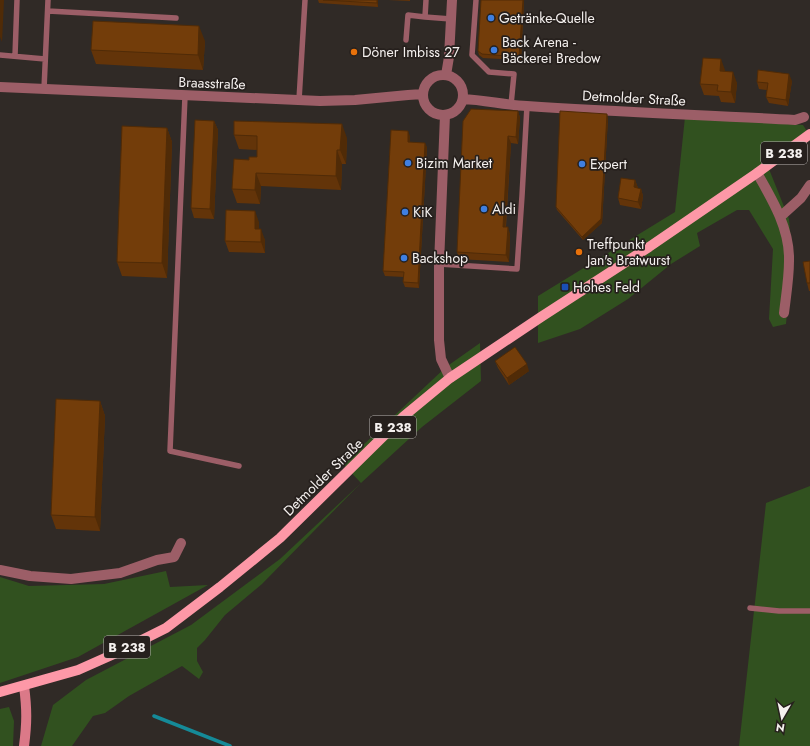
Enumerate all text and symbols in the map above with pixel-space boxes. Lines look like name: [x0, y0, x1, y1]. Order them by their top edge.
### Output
place label: Getränke-Quelle: [499, 8, 595, 28]
marker: Getränke-Quelle: [486, 13, 496, 23]
place label: Back Arena - Bäckerei Bredow: [502, 32, 601, 68]
place label: Döner Imbiss 27: [362, 42, 460, 62]
marker: Back Arena - Bäckerei Bredow: [489, 45, 499, 55]
marker: Döner Imbiss 27: [349, 47, 359, 57]
street label: Braasstraße: [178, 72, 246, 94]
street label: Detmolder Straße: [582, 85, 686, 111]
road number: B 238: [761, 142, 807, 164]
place label: Bizim Market: [416, 153, 493, 173]
place label: Expert: [590, 154, 628, 174]
marker: Bizim Market: [403, 158, 413, 168]
marker: Expert: [577, 159, 587, 169]
place label: Aldi: [492, 199, 516, 219]
place label: KiK: [413, 202, 433, 222]
marker: Aldi: [479, 204, 489, 214]
marker: KiK: [400, 207, 410, 217]
place label: Treffpunkt Jan's Bratwurst: [585, 234, 670, 270]
marker: Treffpunkt Jan's Bratwurst: [574, 247, 584, 257]
place label: Backshop: [412, 248, 468, 268]
marker: Backshop: [399, 253, 409, 263]
place label: Hohes Feld: [573, 277, 640, 297]
marker: Hohes Feld: [560, 282, 570, 292]
road number: B 238: [370, 416, 416, 438]
street label: Detmolder Straße: [279, 434, 367, 520]
road number: B 238: [104, 636, 150, 658]
north arrow: [762, 698, 802, 738]
text: N: [775, 719, 786, 736]

